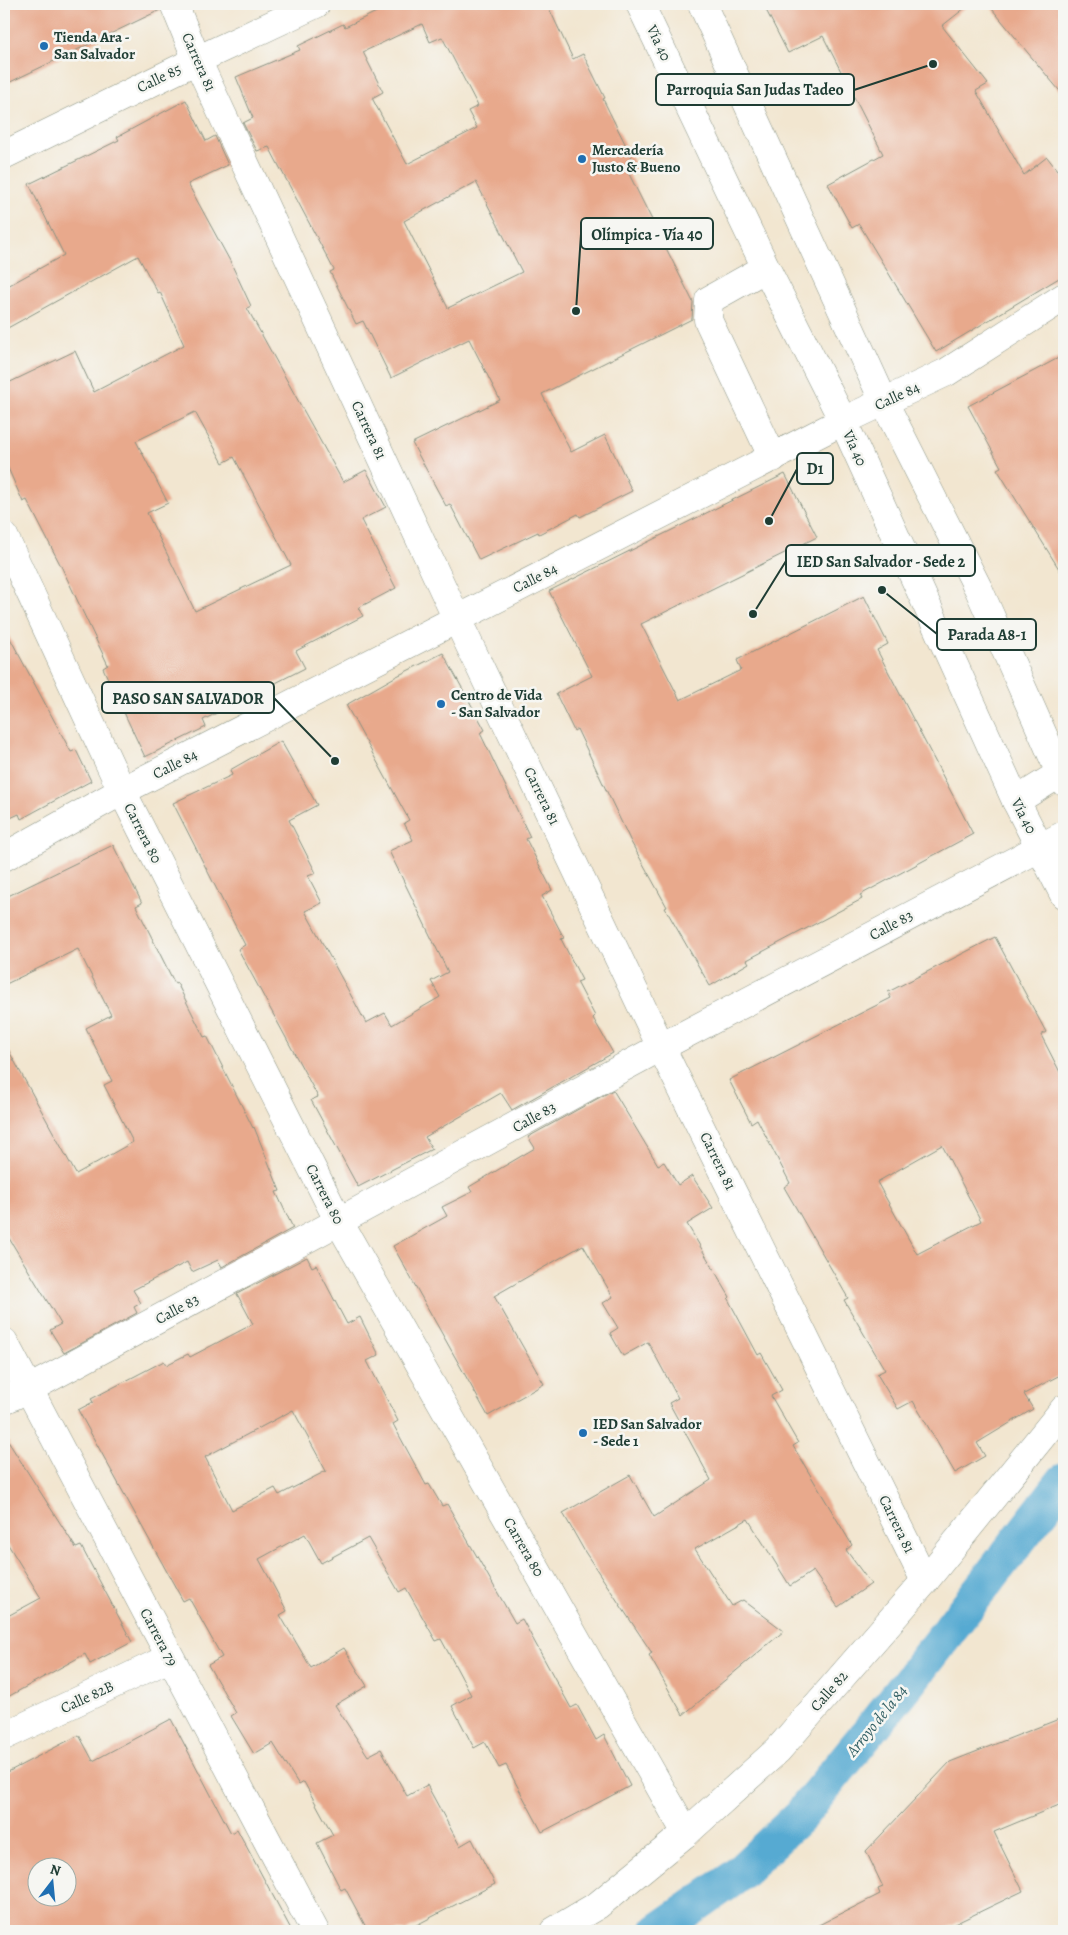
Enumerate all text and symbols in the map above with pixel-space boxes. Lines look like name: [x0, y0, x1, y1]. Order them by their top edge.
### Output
street label: Vía 40: [642, 21, 676, 64]
place label: Tienda Ara - San Salvador: [54, 27, 135, 64]
street label: Carrera 81: [177, 29, 221, 95]
marker: Tienda Ara - San Salvador: [38, 40, 50, 52]
street label: Calle 85: [133, 59, 185, 97]
callout: Parroquia San Judas Tadeo: [656, 74, 854, 105]
text: Parroquia San Judas Tadeo: [666, 79, 844, 101]
place label: Mercadería Justo & Bueno: [592, 140, 681, 177]
marker: Mercadería Justo & Bueno: [576, 153, 588, 165]
callout: Olímpica - Vía 40: [581, 218, 713, 249]
text: Olímpica - Vía 40: [591, 224, 703, 246]
street label: Calle 84: [871, 377, 923, 415]
street label: Carrera 81: [347, 397, 391, 463]
street label: Vía 40: [838, 426, 872, 469]
callout: D1: [797, 453, 833, 484]
text: D1: [807, 458, 824, 480]
callout: IED San Salvador - Sede 2: [786, 545, 975, 576]
text: IED San Salvador - Sede 2: [797, 551, 966, 573]
street label: Calle 84: [509, 558, 561, 598]
callout: Parada A8-1: [937, 619, 1036, 650]
text: Parada A8-1: [948, 624, 1027, 646]
callout: PASO SAN SALVADOR: [102, 682, 274, 713]
place label: Centro de Vida - San Salvador: [451, 685, 543, 722]
text: PASO SAN SALVADOR: [112, 688, 265, 710]
marker: Centro de Vida - San Salvador: [435, 698, 447, 710]
street label: Calle 84: [149, 744, 201, 784]
street label: Carrera 81: [519, 764, 565, 828]
street label: Vía 40: [1006, 794, 1041, 837]
street label: Carrera 80: [119, 799, 167, 867]
street label: Calle 83: [866, 905, 916, 945]
street label: Calle 83: [509, 1097, 559, 1137]
street label: Carrera 81: [695, 1129, 741, 1193]
street label: Carrera 80: [301, 1160, 349, 1228]
street label: Calle 83: [152, 1289, 202, 1329]
place label: IED San Salvador - Sede 1: [593, 1414, 702, 1451]
marker: IED San Salvador - Sede 1: [577, 1427, 589, 1439]
street label: Carrera 81: [874, 1492, 920, 1556]
street label: Carrera 80: [499, 1514, 549, 1580]
street label: Carrera 79: [135, 1604, 183, 1670]
street label: Calle 82: [806, 1666, 852, 1716]
street label: Calle 82B: [57, 1676, 117, 1718]
water label: Arroyo de la 84: [841, 1681, 913, 1762]
north arrow: [28, 1858, 78, 1908]
text: N: [48, 1859, 63, 1881]

